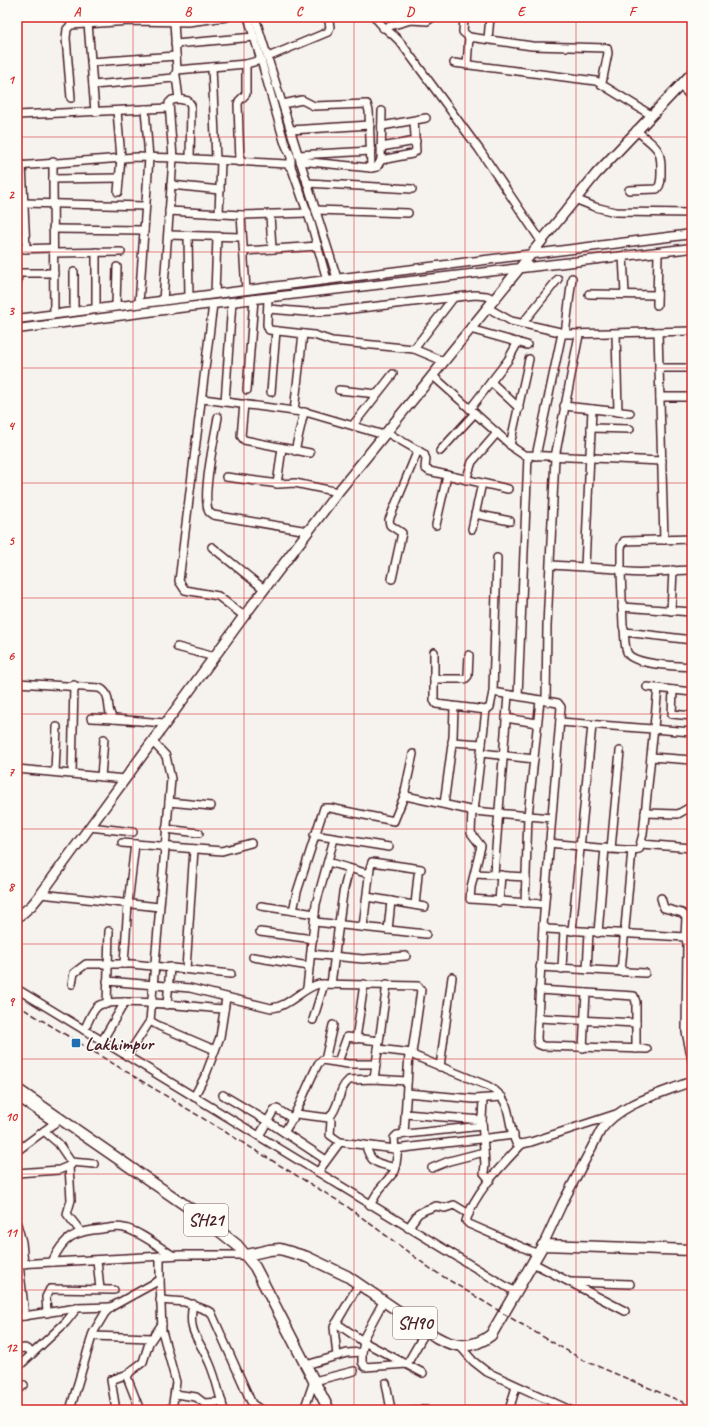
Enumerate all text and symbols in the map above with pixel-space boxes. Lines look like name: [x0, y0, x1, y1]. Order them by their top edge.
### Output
text: A: [74, 4, 82, 20]
text: B: [185, 4, 193, 20]
text: C: [296, 4, 304, 20]
text: D: [406, 4, 415, 20]
text: E: [518, 4, 527, 20]
text: F: [629, 4, 638, 20]
text: 1: [8, 72, 16, 88]
text: 2: [8, 187, 15, 203]
text: 3: [8, 303, 15, 319]
text: 4: [8, 418, 16, 434]
text: 5: [8, 533, 15, 549]
text: 6: [8, 648, 15, 664]
text: 7: [8, 764, 15, 780]
text: 8: [8, 879, 16, 895]
text: 9: [8, 994, 15, 1010]
place label: Lakhimpur: [85, 1032, 155, 1056]
marker: Lakhimpur: [70, 1037, 82, 1049]
text: 10: [5, 1109, 18, 1125]
road number: SH21: [184, 1204, 228, 1236]
text: 11: [5, 1225, 19, 1241]
road number: SH90: [393, 1307, 437, 1339]
text: 12: [5, 1340, 18, 1356]

